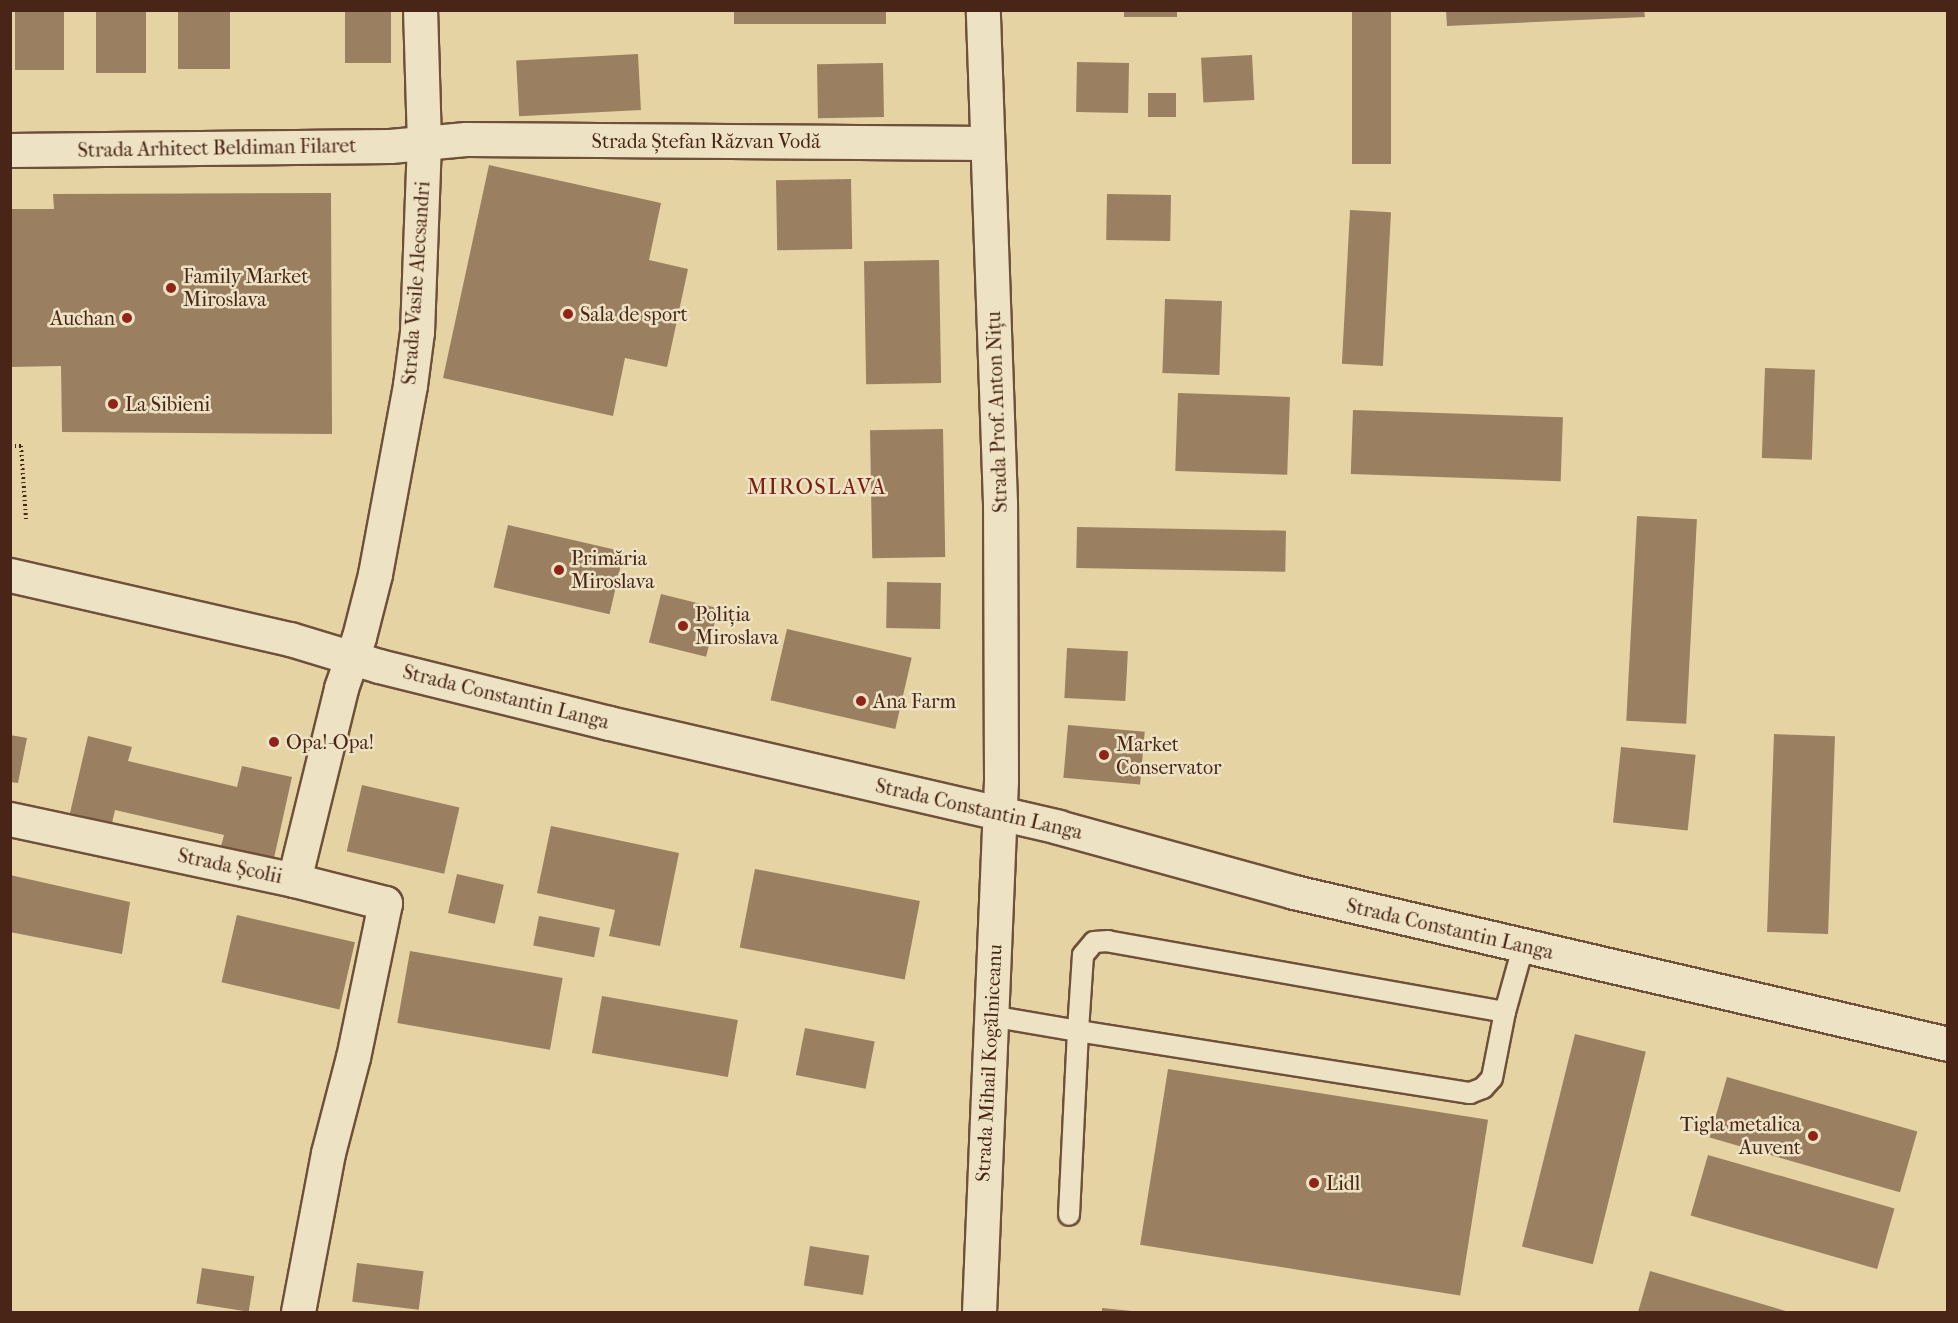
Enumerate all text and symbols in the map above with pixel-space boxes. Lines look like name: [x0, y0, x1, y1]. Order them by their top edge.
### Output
street label: Strada Ștefan Răzvan Vodă: [592, 129, 820, 153]
street label: Strada Arhitect Beldiman Filaret: [77, 134, 357, 162]
street label: Strada Vasile Alecsandri: [397, 180, 435, 386]
place label: Family Market Miroslava: [183, 264, 308, 311]
marker: Family Market Miroslava: [164, 281, 178, 295]
place label: Sala de sport: [580, 302, 688, 326]
place label: Auchan: [50, 306, 115, 330]
marker: Sala de sport: [561, 307, 575, 321]
marker: Auchan: [120, 311, 134, 325]
street label: Strada Prof. Anton Nițu: [981, 311, 1013, 513]
place label: La Sibieni: [125, 392, 210, 416]
marker: La Sibieni: [106, 397, 120, 411]
district label: MIROSLAVA: [747, 475, 887, 501]
place label: Primăria Miroslava: [571, 546, 655, 593]
marker: Primăria Miroslava: [552, 563, 566, 577]
place label: Poliția Miroslava: [695, 602, 779, 649]
marker: Poliția Miroslava: [676, 619, 690, 633]
street label: Strada Constantin Langa: [400, 660, 612, 734]
place label: Ana Farm: [873, 689, 956, 713]
marker: Ana Farm: [854, 694, 868, 708]
place label: Opa!-Opa!: [286, 730, 374, 754]
place label: Market Conservator: [1116, 732, 1222, 779]
marker: Opa!-Opa!: [267, 735, 281, 749]
marker: Market Conservator: [1097, 748, 1111, 762]
street label: Strada Constantin Langa: [873, 773, 1085, 845]
street label: Strada Școlii: [176, 843, 284, 889]
street label: Strada Constantin Langa: [1344, 893, 1556, 965]
street label: Strada Mihail Kogălniceanu: [971, 944, 1007, 1182]
place label: Tigla metalica Auvent: [1680, 1112, 1801, 1159]
marker: Tigla metalica Auvent: [1806, 1129, 1820, 1143]
place label: Lidl: [1326, 1171, 1360, 1195]
marker: Lidl: [1307, 1176, 1321, 1190]

